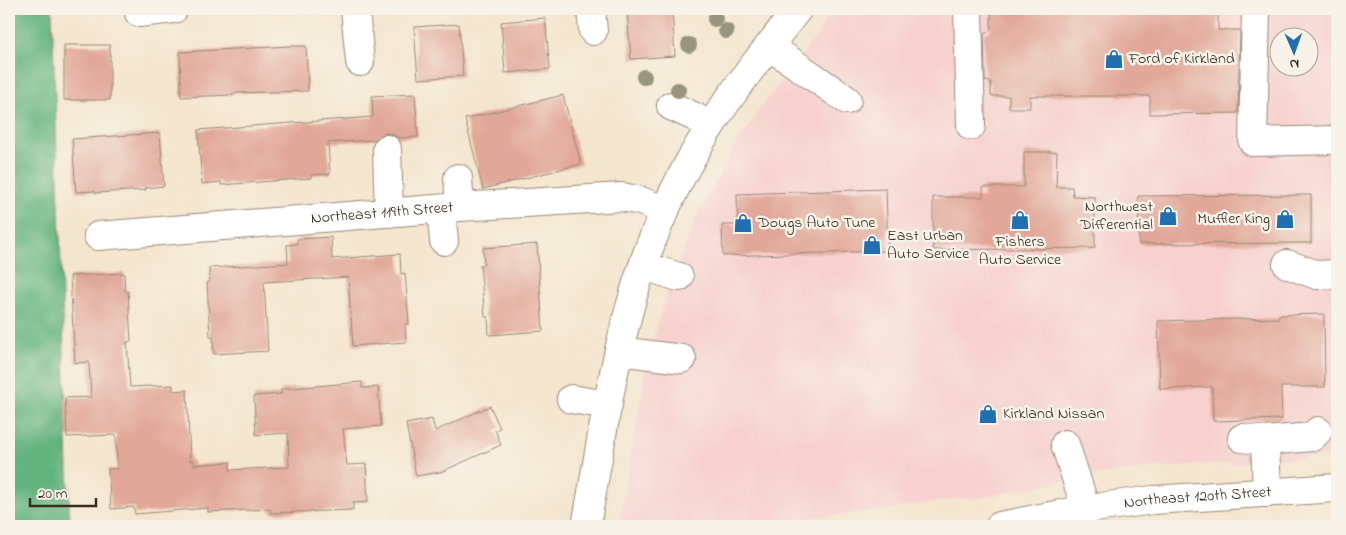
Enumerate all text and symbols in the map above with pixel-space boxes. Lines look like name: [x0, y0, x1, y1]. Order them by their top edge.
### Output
north arrow: [1268, 28, 1318, 78]
place label: Ford of Kirkland: [1128, 47, 1235, 71]
shop icon: Ford of Kirkland: [1103, 48, 1125, 70]
text: N: [1289, 53, 1299, 74]
place label: Northwest Differential: [1079, 195, 1154, 237]
street label: Northeast 119th Street: [310, 196, 455, 231]
shop icon: Northwest Differential: [1157, 205, 1179, 227]
place label: Muffler King: [1197, 207, 1270, 231]
shop icon: Muffler King: [1274, 208, 1296, 230]
shop icon: Fishers Auto Service: [1009, 209, 1031, 231]
place label: Dougs Auto Tune: [757, 211, 876, 235]
shop icon: Dougs Auto Tune: [732, 212, 754, 234]
place label: East Urban Auto Service: [887, 224, 970, 266]
place label: Fishers Auto Service: [979, 230, 1062, 272]
shop icon: East Urban Auto Service: [861, 234, 883, 256]
place label: Kirkland Nissan: [1003, 402, 1104, 426]
shop icon: Kirkland Nissan: [977, 403, 999, 425]
scale bar: [30, 475, 96, 507]
street label: Northeast 120th Street: [1122, 480, 1273, 516]
text: 20 m: [38, 483, 68, 505]

